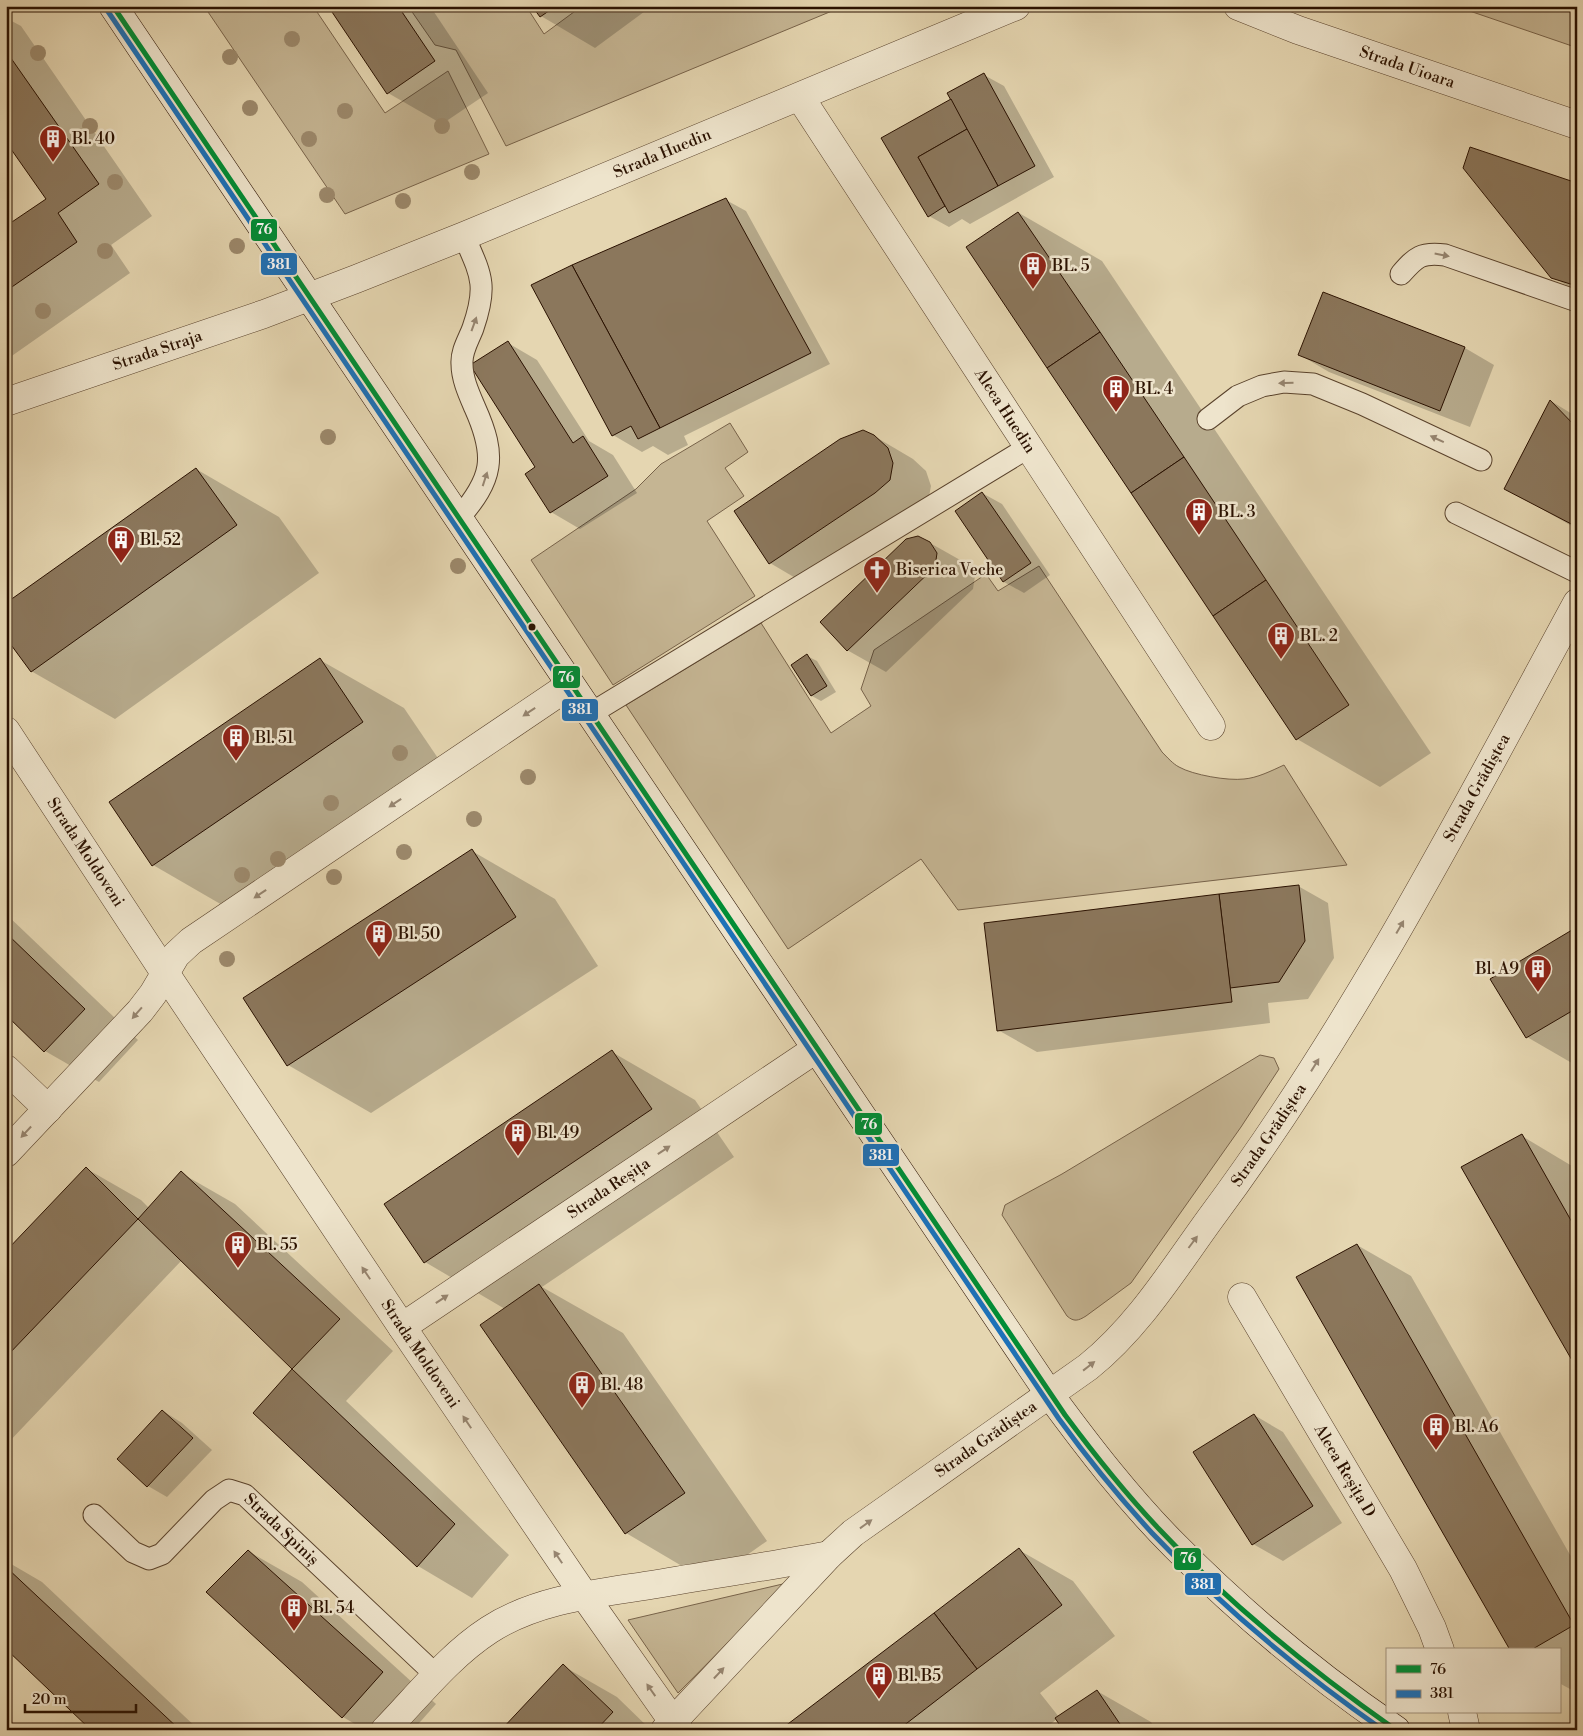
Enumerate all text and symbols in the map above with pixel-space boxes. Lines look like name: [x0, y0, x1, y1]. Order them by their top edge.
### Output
street label: Strada Uioara: [1357, 42, 1458, 93]
building icon: Bl. 40: [38, 124, 68, 163]
street label: Strada Huedin: [610, 124, 715, 183]
place label: Bl. 40: [71, 129, 115, 149]
line badge: 76: [250, 218, 278, 242]
text: 76: [256, 221, 272, 239]
building icon: BL. 5: [1018, 251, 1048, 290]
line badge: 381: [260, 252, 298, 276]
one-way arrow: [1434, 252, 1450, 260]
text: 381: [267, 256, 291, 274]
place label: BL. 5: [1051, 256, 1090, 276]
one-way arrow: [470, 316, 478, 331]
street label: Strada Straja: [110, 326, 206, 375]
street label: Aleea Huedin: [970, 364, 1040, 457]
building icon: BL. 4: [1101, 374, 1131, 413]
place label: BL. 4: [1134, 379, 1174, 399]
one-way arrow: [1278, 379, 1294, 387]
one-way arrow: [1430, 435, 1444, 443]
one-way arrow: [481, 471, 489, 486]
building icon: BL. 3: [1184, 497, 1214, 536]
place label: BL. 3: [1217, 502, 1256, 522]
building icon: Bl. 52: [106, 525, 136, 564]
place label: Bl. 52: [139, 530, 181, 550]
church icon: Biserica Veche: [862, 555, 892, 594]
place label: Biserica Veche: [895, 560, 1003, 580]
building icon: BL. 2: [1266, 621, 1296, 660]
unlabelled marker: [527, 622, 537, 632]
place label: BL. 2: [1299, 626, 1338, 646]
line badge: 76: [552, 665, 581, 689]
text: 76: [558, 669, 574, 687]
line badge: 381: [561, 698, 599, 722]
text: 381: [568, 701, 592, 719]
one-way arrow: [523, 707, 536, 717]
building icon: Bl. 51: [221, 723, 251, 762]
place label: Bl. 51: [254, 728, 294, 748]
street label: Strada Grădiștea: [1439, 729, 1515, 845]
street label: Strada Moldoveni: [42, 794, 129, 911]
one-way arrow: [388, 798, 402, 808]
one-way arrow: [253, 889, 267, 899]
building icon: Bl. 50: [364, 919, 394, 958]
one-way arrow: [1395, 920, 1404, 933]
place label: Bl. 50: [397, 924, 440, 944]
building icon: Bl. A9: [1523, 954, 1553, 993]
place label: Bl. A9: [1474, 959, 1519, 979]
one-way arrow: [131, 1007, 143, 1019]
one-way arrow: [1310, 1059, 1320, 1072]
street label: Strada Grădiștea: [1227, 1079, 1311, 1191]
line badge: 76: [854, 1112, 883, 1136]
text: 76: [861, 1116, 877, 1134]
building icon: Bl. 49: [503, 1118, 533, 1157]
place label: Bl. 49: [536, 1123, 579, 1143]
one-way arrow: [20, 1126, 32, 1138]
line badge: 381: [862, 1143, 900, 1167]
one-way arrow: [657, 1146, 671, 1155]
text: 381: [869, 1147, 893, 1165]
street label: Strada Reșița: [564, 1153, 655, 1223]
building icon: Bl. 55: [223, 1230, 253, 1269]
place label: Bl. 55: [256, 1235, 298, 1255]
one-way arrow: [1188, 1235, 1198, 1249]
one-way arrow: [361, 1266, 370, 1280]
one-way arrow: [435, 1295, 449, 1304]
street label: Strada Moldoveni: [377, 1296, 464, 1412]
one-way arrow: [1082, 1361, 1095, 1372]
building icon: Bl. 48: [567, 1370, 597, 1409]
place label: Bl. 48: [600, 1375, 643, 1395]
street label: Strada Grădiștea: [931, 1396, 1041, 1482]
building icon: Bl. A6: [1421, 1412, 1451, 1451]
one-way arrow: [462, 1415, 472, 1429]
place label: Bl. A6: [1454, 1417, 1499, 1437]
street label: Aleea Reșița D: [1309, 1420, 1380, 1521]
street label: Strada Spiniș: [240, 1489, 323, 1570]
one-way arrow: [859, 1518, 872, 1529]
line badge: 76: [1173, 1547, 1202, 1571]
one-way arrow: [553, 1550, 563, 1563]
text: 76: [1180, 1550, 1196, 1568]
line badge: 381: [1184, 1572, 1222, 1596]
text: 381: [1191, 1576, 1215, 1594]
building icon: Bl. 54: [279, 1593, 309, 1632]
place label: Bl. 54: [312, 1598, 355, 1618]
legend: [1386, 1648, 1560, 1714]
text: 76: [1430, 1660, 1446, 1679]
building icon: Bl. B5: [864, 1661, 894, 1700]
place label: Bl. B5: [897, 1666, 941, 1686]
one-way arrow: [713, 1668, 725, 1680]
scale bar: [25, 1681, 136, 1713]
one-way arrow: [646, 1683, 656, 1697]
text: 381: [1430, 1684, 1454, 1703]
text: 20 m: [32, 1690, 67, 1709]

